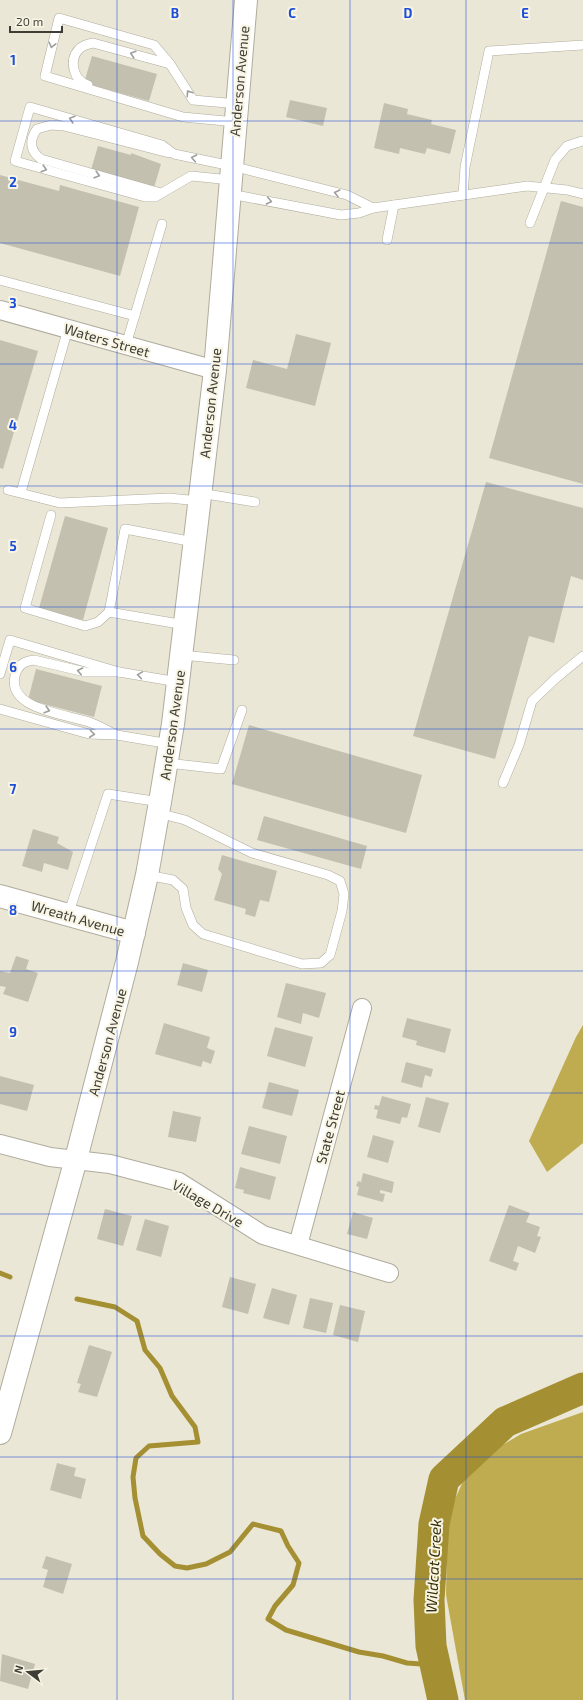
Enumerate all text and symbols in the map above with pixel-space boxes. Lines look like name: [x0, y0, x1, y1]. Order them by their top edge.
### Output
text: B: [171, 5, 179, 21]
text: C: [288, 5, 296, 21]
text: D: [404, 5, 413, 21]
text: E: [521, 5, 529, 21]
scale bar: [10, 8, 62, 34]
text: 20 m: [16, 14, 43, 28]
street label: Anderson Avenue: [226, 25, 252, 137]
one-way arrow: [49, 42, 57, 48]
one-way arrow: [129, 50, 136, 59]
text: 1: [10, 52, 16, 68]
one-way arrow: [186, 90, 193, 97]
one-way arrow: [68, 115, 75, 124]
one-way arrow: [191, 155, 197, 163]
one-way arrow: [40, 164, 47, 173]
one-way arrow: [93, 170, 100, 179]
text: 2: [9, 174, 17, 190]
one-way arrow: [334, 189, 340, 197]
one-way arrow: [266, 196, 272, 205]
text: 3: [9, 295, 17, 311]
street label: Waters Street: [62, 320, 152, 360]
street label: Anderson Avenue: [196, 347, 224, 459]
text: 4: [9, 417, 17, 433]
text: 5: [9, 538, 17, 554]
text: 6: [9, 659, 17, 675]
one-way arrow: [77, 667, 83, 675]
street label: Anderson Avenue: [156, 669, 188, 781]
one-way arrow: [137, 671, 143, 680]
one-way arrow: [43, 705, 50, 714]
one-way arrow: [89, 729, 95, 738]
text: 7: [10, 781, 17, 797]
street label: Wreath Avenue: [29, 896, 127, 940]
text: 8: [9, 902, 17, 918]
street label: Anderson Avenue: [84, 986, 130, 1098]
text: 9: [9, 1024, 17, 1040]
street label: State Street: [312, 1088, 348, 1166]
street label: Village Drive: [169, 1176, 247, 1230]
water label: Wildcat Creek: [422, 1519, 444, 1613]
north arrow: [8, 1652, 48, 1692]
text: N: [11, 1663, 25, 1675]

